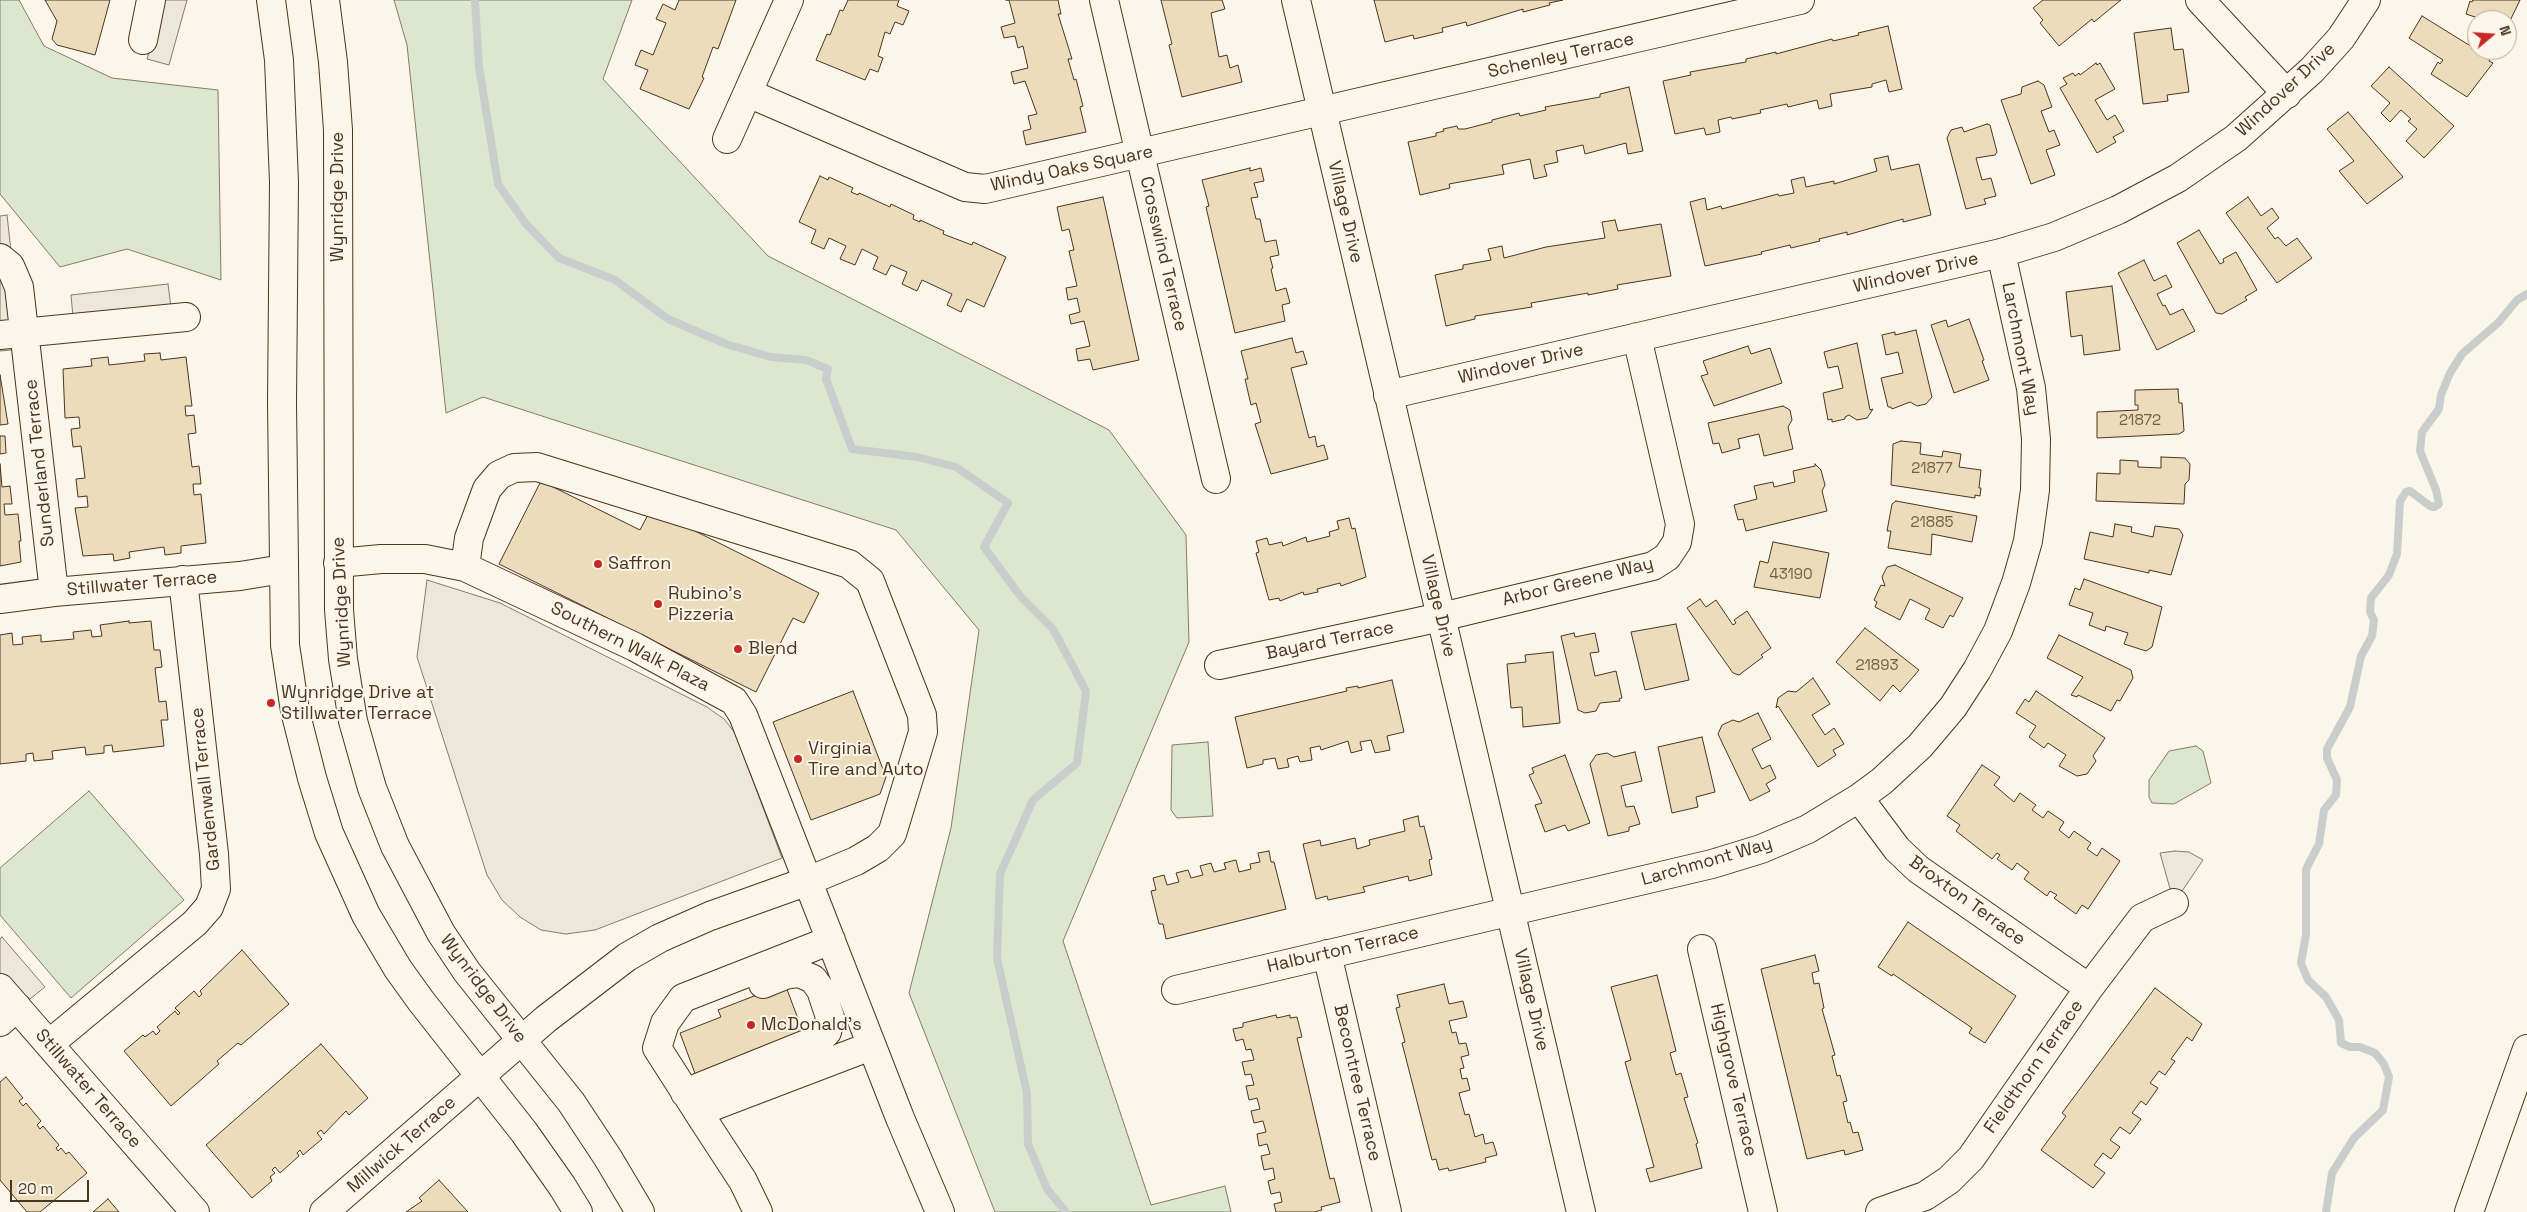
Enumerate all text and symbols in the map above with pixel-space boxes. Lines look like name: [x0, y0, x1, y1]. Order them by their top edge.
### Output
north arrow: [2467, 10, 2517, 60]
text: N: [2495, 23, 2515, 38]
street label: Schenley Terrace: [1486, 29, 1636, 83]
street label: Windover Drive: [2232, 38, 2340, 142]
street label: Wynridge Drive: [327, 132, 349, 262]
street label: Windy Oaks Square: [989, 141, 1155, 197]
street label: Village Drive: [1323, 159, 1367, 265]
street label: Crosswind Terrace: [1135, 174, 1191, 334]
street label: Windover Drive: [1851, 248, 1981, 298]
street label: Larchmont Way: [1996, 280, 2044, 418]
street label: Windover Drive: [1456, 339, 1586, 389]
street label: Sunderland Terrace: [20, 378, 60, 548]
house number: 21872: [2119, 412, 2161, 430]
house number: 21877: [1911, 460, 1953, 478]
house number: 21885: [1911, 514, 1953, 532]
street label: Wynridge Drive: [328, 536, 356, 668]
place label: Saffron: [608, 553, 671, 575]
street label: Village Drive: [1416, 553, 1460, 659]
street label: Arbor Greene Way: [1500, 553, 1656, 611]
marker: Saffron: [592, 558, 604, 570]
house number: 43190: [1769, 566, 1813, 584]
street label: Stillwater Terrace: [66, 567, 218, 601]
place label: Rubino's Pizzeria: [668, 583, 742, 626]
street label: Southern Walk Plaza: [547, 598, 713, 696]
marker: Rubino's Pizzeria: [652, 598, 664, 610]
street label: Bayard Terrace: [1264, 617, 1396, 665]
place label: Blend: [748, 638, 798, 660]
marker: Blend: [732, 643, 744, 655]
house number: 21893: [1856, 657, 1898, 675]
place label: Wynridge Drive at Stillwater Terrace: [281, 682, 434, 724]
marker: Wynridge Drive at Stillwater Terrace: [265, 697, 277, 709]
street label: Gardenwall Terrace: [187, 706, 225, 872]
place label: Virginia Tire and Auto: [808, 738, 924, 781]
marker: Virginia Tire and Auto: [792, 753, 804, 765]
street label: Larchmont Way: [1639, 833, 1775, 891]
street label: Broxton Terrace: [1905, 852, 2029, 950]
street label: Halburton Terrace: [1265, 922, 1421, 978]
street label: Wynridge Drive: [435, 930, 531, 1048]
street label: Village Drive: [1509, 947, 1553, 1053]
street label: Fieldthorn Terrace: [1980, 996, 2088, 1138]
street label: Highgrove Terrace: [1705, 1001, 1761, 1159]
street label: Becontree Terrace: [1328, 1003, 1386, 1163]
place label: McDonald's: [761, 1014, 862, 1036]
marker: McDonald's: [745, 1019, 757, 1031]
street label: Stillwater Terrace: [30, 1025, 146, 1153]
street label: Millwick Terrace: [343, 1092, 461, 1198]
scale bar: [12, 1170, 91, 1202]
text: 20 m: [18, 1179, 53, 1198]

